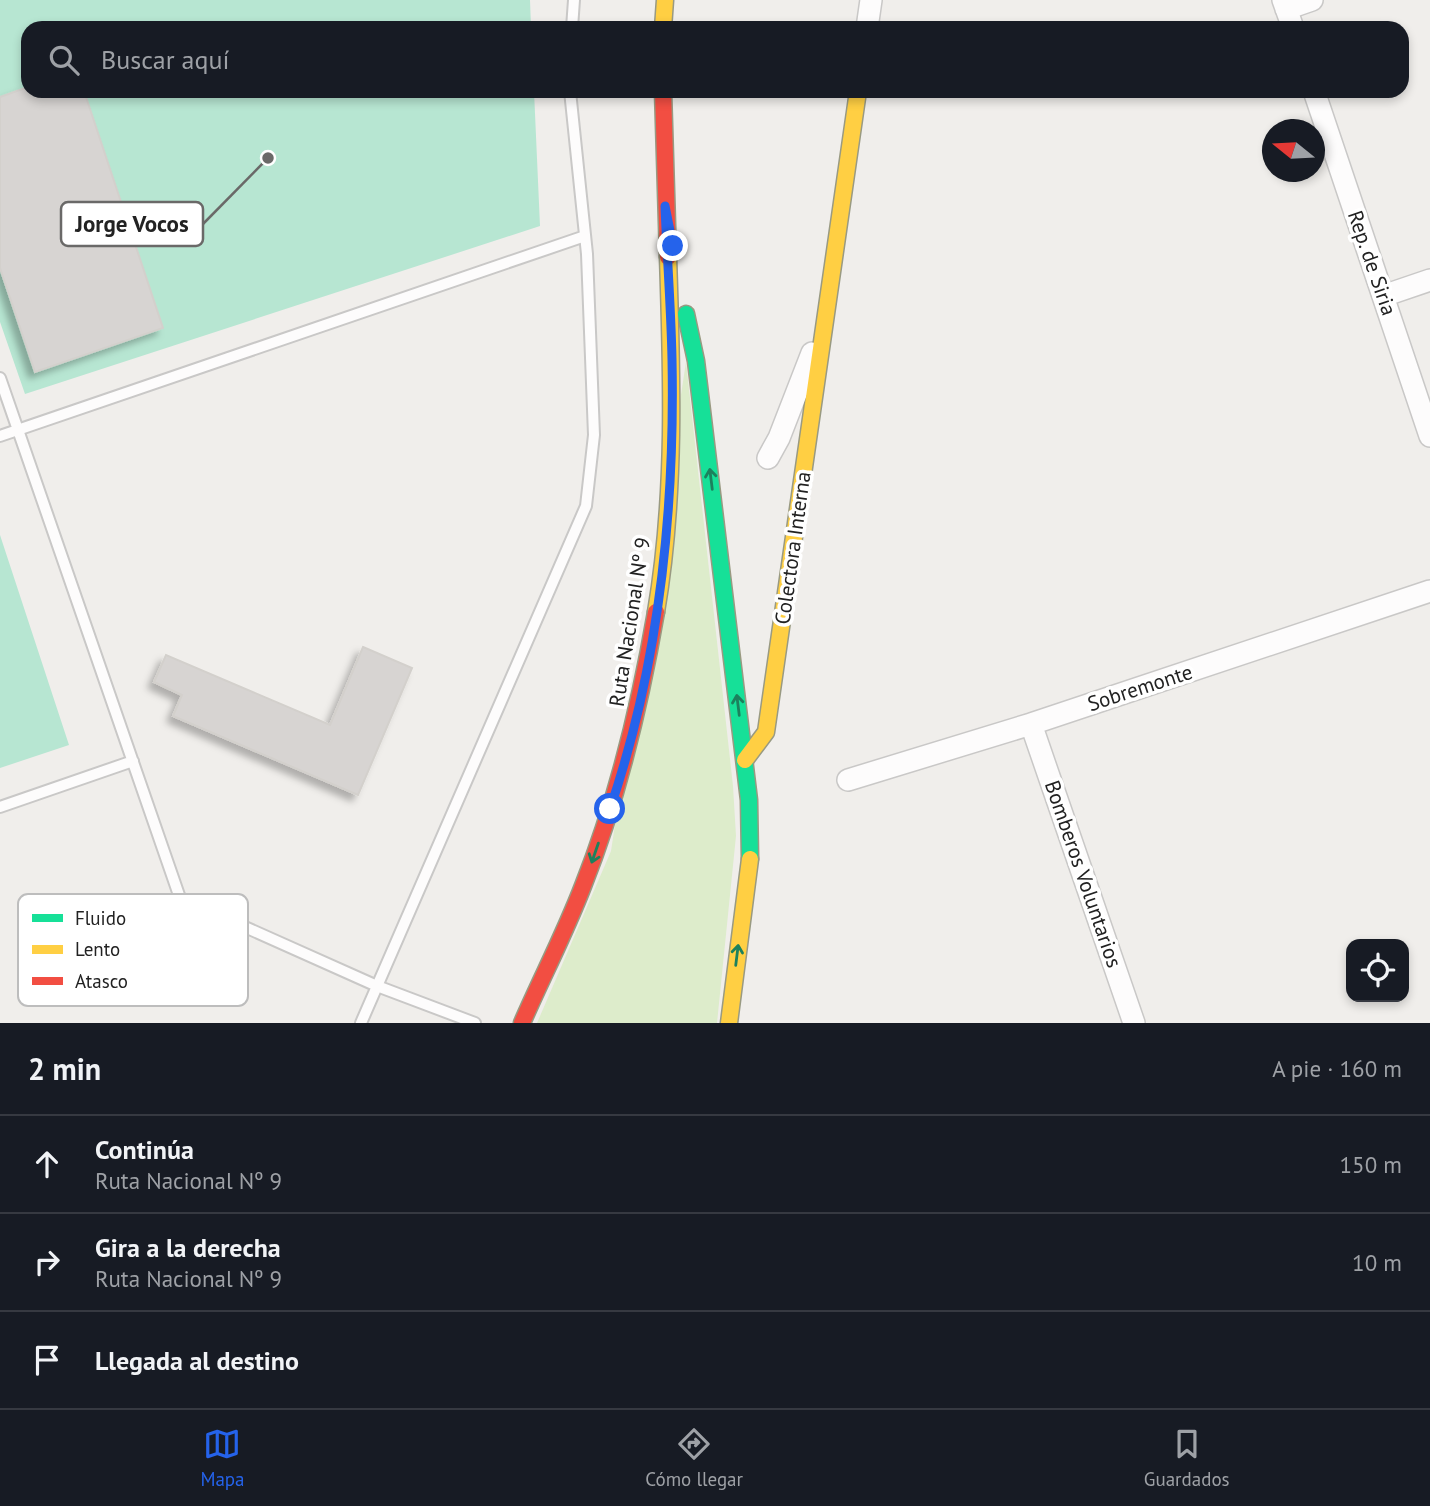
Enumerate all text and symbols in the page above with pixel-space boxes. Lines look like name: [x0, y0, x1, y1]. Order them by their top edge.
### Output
search box: [21, 21, 1409, 98]
icon: search: [45, 41, 83, 79]
text: Buscar aquí: [101, 43, 229, 76]
north arrow: [1262, 119, 1325, 182]
callout: Jorge Vocos: [61, 202, 203, 246]
street label: Rep. de Siria: [1342, 207, 1403, 319]
text: Jorge Vocos: [74, 209, 189, 238]
route end: [657, 230, 688, 261]
one-way arrow: [704, 468, 717, 491]
street label: Colectora Interna: [768, 470, 817, 626]
street label: Ruta Nacional Nº 9: [603, 535, 656, 708]
street label: Sobremonte: [1084, 658, 1196, 717]
one-way arrow: [732, 694, 745, 717]
street label: Bomberos Voluntarios: [1039, 777, 1128, 971]
route start: [594, 793, 625, 824]
one-way arrow: [588, 841, 600, 863]
legend: [18, 894, 248, 1006]
text: Fluido: [75, 906, 126, 930]
text: Lento: [75, 937, 120, 961]
map controls: [1346, 939, 1409, 1002]
button: locate: [1346, 939, 1409, 1002]
one-way arrow: [731, 944, 744, 967]
text: Atasco: [75, 969, 128, 993]
text: 2 min: [28, 1049, 101, 1088]
text: A pie · 160 m: [1272, 1054, 1402, 1083]
text: Continúa: [95, 1133, 194, 1166]
icon: ahead: [28, 1145, 66, 1183]
text: 150 m: [1340, 1150, 1402, 1179]
text: Ruta Nacional Nº 9: [95, 1166, 282, 1195]
text: Gira a la derecha: [95, 1231, 281, 1264]
icon: right: [28, 1243, 66, 1281]
text: 10 m: [1352, 1248, 1402, 1277]
text: Ruta Nacional Nº 9: [95, 1264, 282, 1293]
icon: arrive: [28, 1341, 66, 1379]
text: Llegada al destino: [95, 1344, 299, 1377]
tab: Mapa: [200, 1425, 245, 1491]
tab: Cómo llegar: [645, 1425, 743, 1491]
tab: Guardados: [1144, 1425, 1230, 1491]

